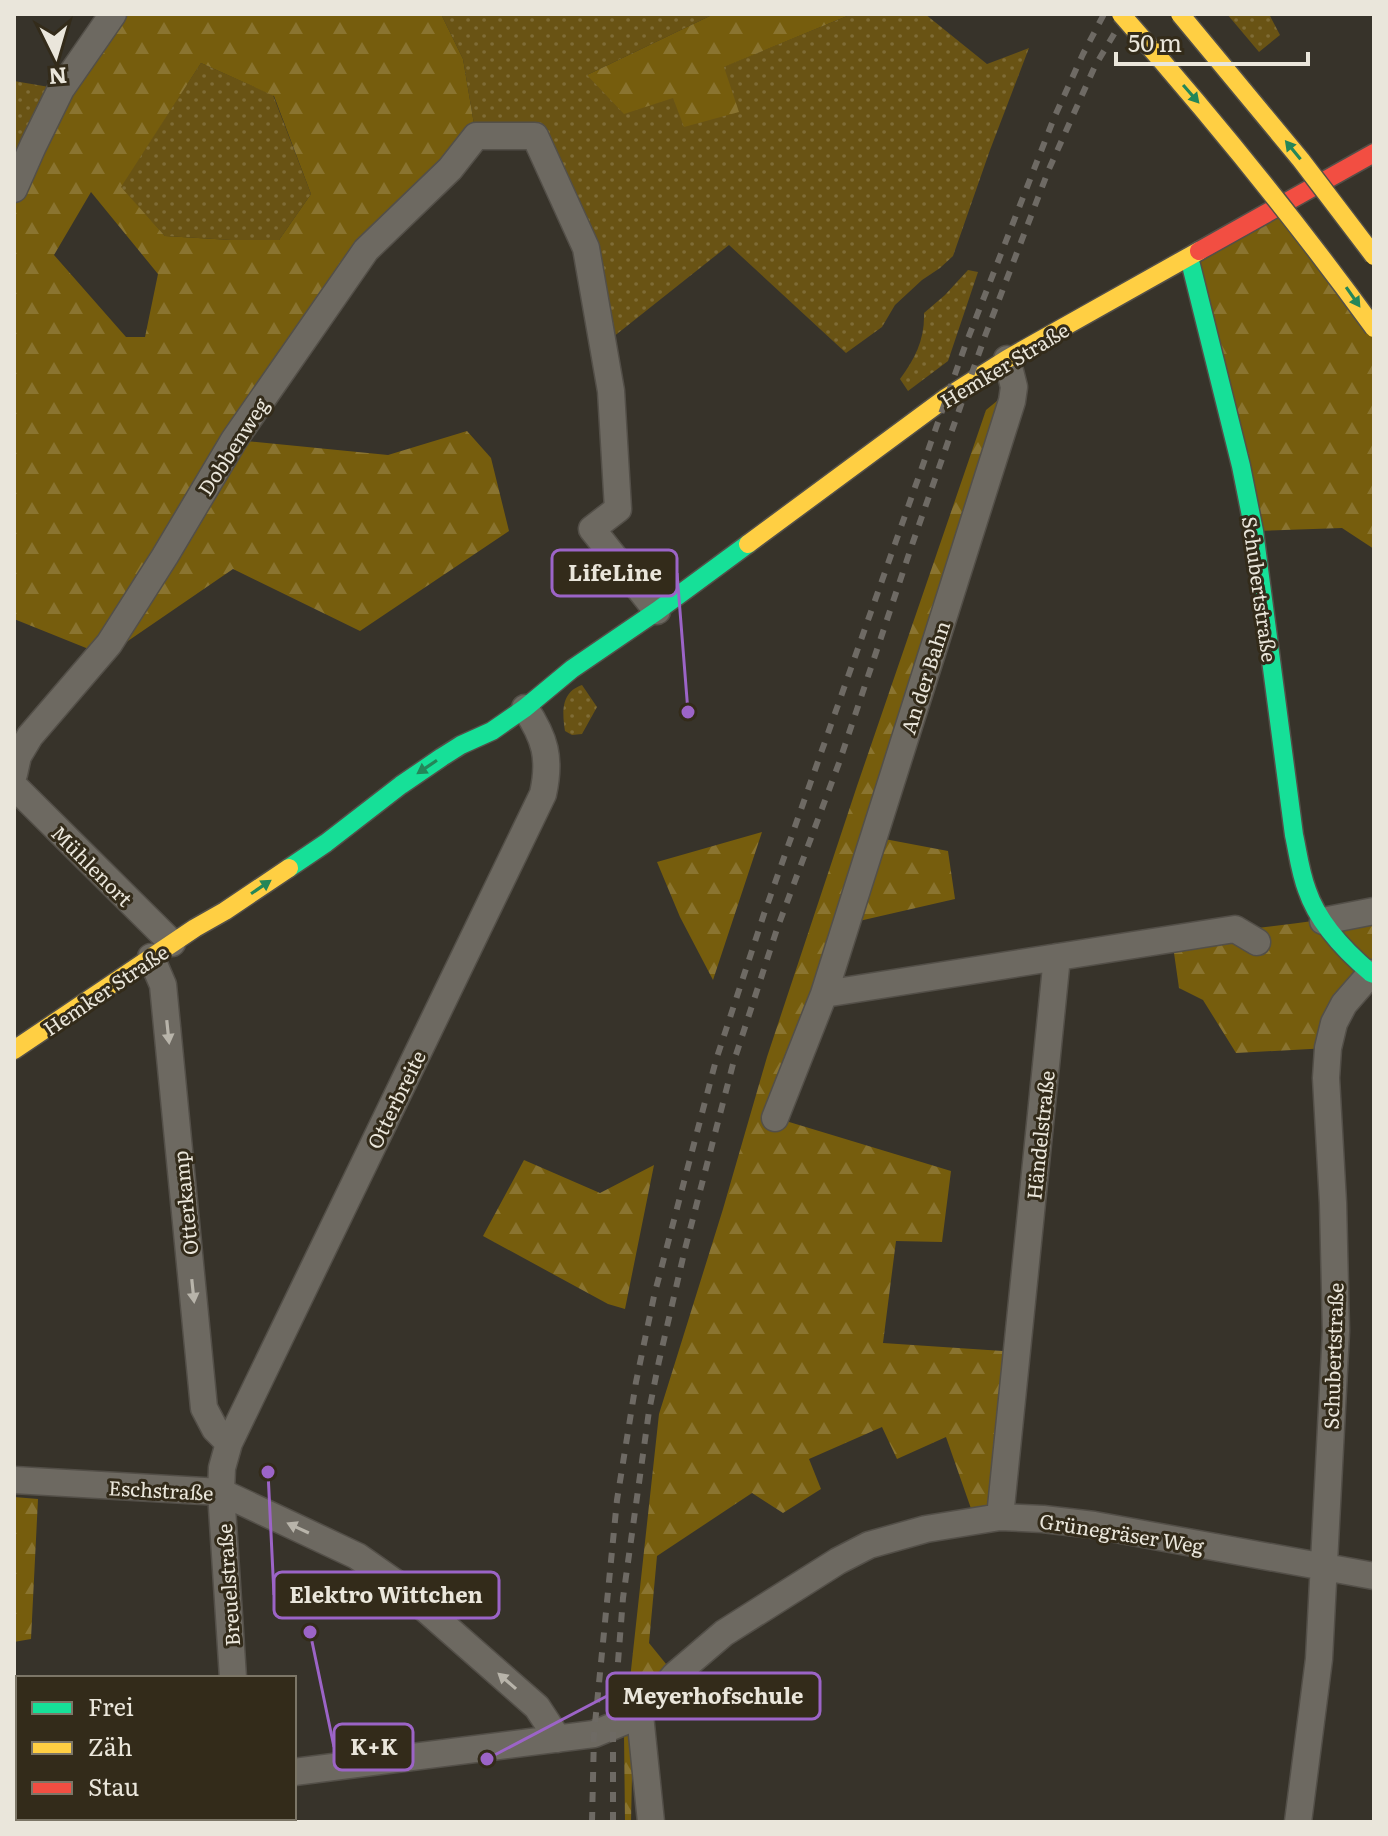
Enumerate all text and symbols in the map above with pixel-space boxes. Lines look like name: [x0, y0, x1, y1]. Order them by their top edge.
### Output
north arrow: [16, 16, 96, 96]
scale bar: [1116, 16, 1308, 66]
text: 50 m: [1128, 24, 1182, 59]
text: N: [47, 60, 69, 95]
one-way arrow: [1182, 84, 1200, 103]
one-way arrow: [1285, 140, 1301, 160]
one-way arrow: [1345, 287, 1360, 308]
street label: Hemker Straße: [934, 314, 1074, 414]
street label: Dobbenweg: [189, 390, 275, 501]
street label: Schubertstraße: [1236, 514, 1286, 664]
callout: LifeLine: [552, 550, 677, 596]
text: LifeLine: [568, 555, 662, 588]
street label: An der Bahn: [892, 616, 956, 738]
one-way arrow: [416, 760, 437, 775]
street label: Mühlenort: [46, 818, 140, 912]
one-way arrow: [251, 879, 272, 894]
street label: Hemker Straße: [36, 936, 174, 1042]
one-way arrow: [161, 1020, 174, 1045]
street label: Otterbreite: [358, 1045, 432, 1153]
street label: Händelstraße: [1017, 1069, 1061, 1201]
street label: Otterkamp: [164, 1149, 204, 1257]
one-way arrow: [187, 1279, 200, 1304]
street label: Schubertstraße: [1314, 1282, 1350, 1430]
street label: Eschstraße: [108, 1471, 214, 1507]
street label: Grünegräser Weg: [1038, 1504, 1207, 1560]
one-way arrow: [287, 1521, 310, 1535]
street label: Breuelstraße: [208, 1523, 246, 1647]
callout: Elektro Wittchen: [274, 1572, 499, 1618]
text: Elektro Wittchen: [289, 1577, 483, 1610]
one-way arrow: [497, 1672, 516, 1690]
callout: Meyerhofschule: [607, 1673, 820, 1719]
legend: [16, 1676, 296, 1820]
text: Meyerhofschule: [622, 1678, 804, 1711]
text: Frei: [88, 1688, 134, 1723]
callout: K+K: [334, 1724, 413, 1770]
text: Zäh: [88, 1728, 133, 1763]
text: K+K: [350, 1729, 398, 1762]
text: Stau: [88, 1768, 139, 1803]

